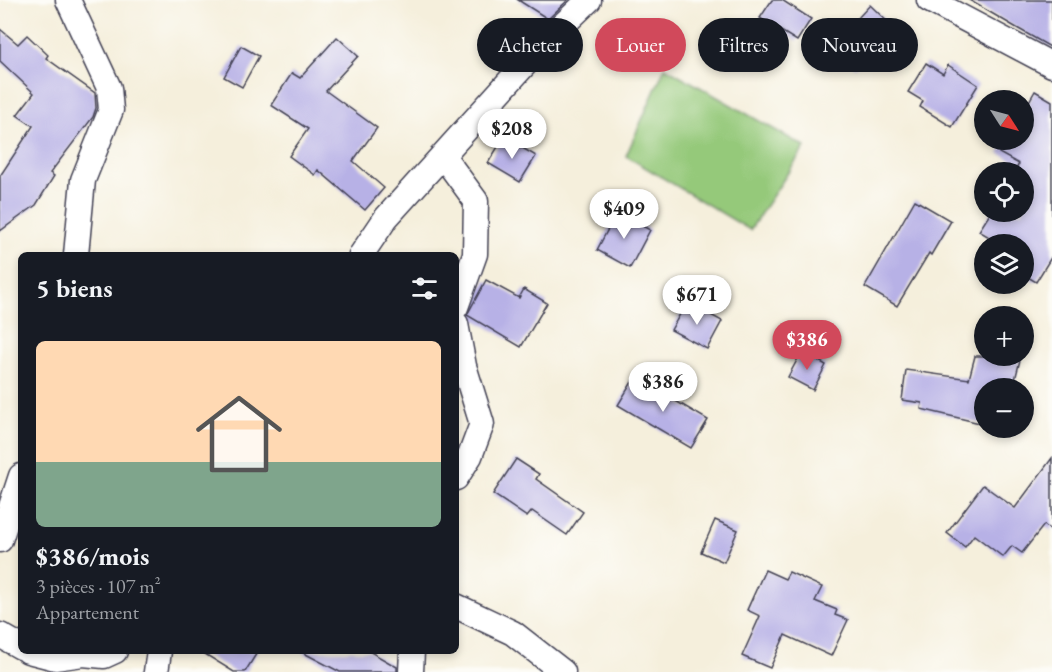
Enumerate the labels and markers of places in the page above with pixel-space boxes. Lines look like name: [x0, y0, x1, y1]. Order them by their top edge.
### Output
pin: $208: [476, 109, 548, 160]
pin: $409: [588, 189, 660, 240]
pin: $671: [661, 275, 733, 326]
pin: $386: [771, 320, 843, 371]
pin: $386: [627, 362, 699, 413]

